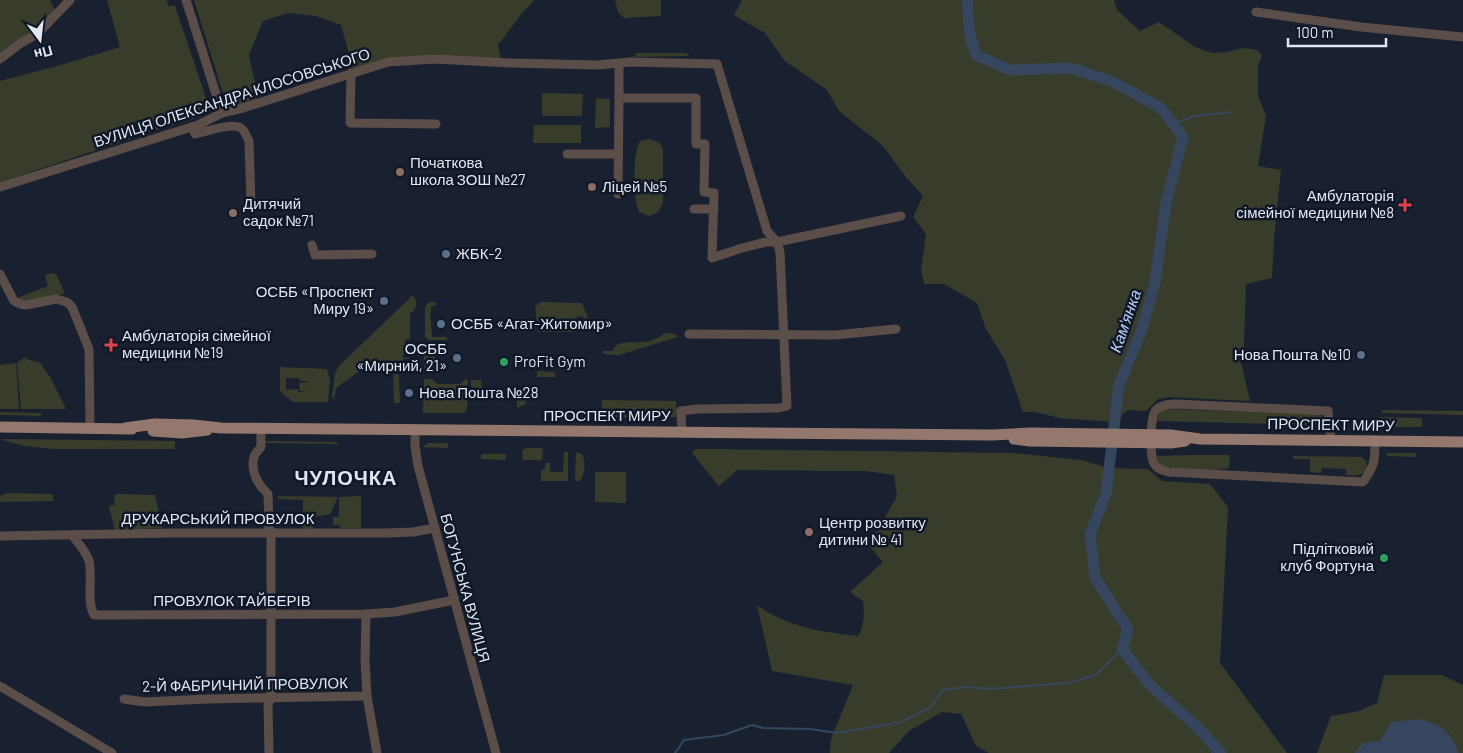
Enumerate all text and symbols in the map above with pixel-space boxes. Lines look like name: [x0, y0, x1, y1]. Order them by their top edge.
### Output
north arrow: [15, 15, 65, 65]
scale bar: [1288, 15, 1386, 47]
text: 100 m: [1296, 23, 1334, 41]
text: Пн: [32, 42, 55, 64]
street label: ВУЛИЦЯ ОЛЕКСАНДРА КЛОСОВСЬКОГО: [91, 44, 372, 150]
place label: Початкова школа ЗОШ №27: [410, 153, 525, 188]
marker: Початкова школа ЗОШ №27: [394, 166, 406, 178]
place label: Ліцей №5: [602, 177, 667, 195]
marker: Ліцей №5: [586, 181, 598, 193]
place label: Амбулаторія сімейної медицини №8: [1236, 186, 1394, 221]
place label: Дитячий садок №71: [243, 194, 314, 229]
marker: Амбулаторія сімейної медицини №8: [1398, 198, 1412, 212]
marker: Дитячий садок №71: [227, 207, 239, 219]
place label: ЖБК-2: [456, 244, 502, 262]
marker: ЖБК-2: [440, 248, 452, 260]
place label: ОСББ «Проспект Миру 19»: [256, 282, 374, 317]
water label: Кам'янка: [1105, 287, 1144, 355]
marker: ОСББ «Проспект Миру 19»: [378, 295, 390, 307]
place label: ОСББ «Агат-Житомир»: [451, 314, 613, 332]
marker: ОСББ «Агат-Житомир»: [435, 318, 447, 330]
place label: Амбулаторія сімейної медицини №19: [122, 326, 272, 361]
marker: Амбулаторія сімейної медицини №19: [104, 338, 118, 352]
place label: ОСББ «Мирний, 21»: [357, 339, 447, 374]
place label: Нова Пошта №10: [1234, 345, 1351, 363]
marker: Нова Пошта №10: [1355, 349, 1367, 361]
marker: ОСББ «Мирний, 21»: [451, 352, 463, 364]
place label: ProFit Gym: [514, 352, 586, 370]
marker: ProFit Gym: [498, 356, 510, 368]
place label: Нова Пошта №28: [419, 383, 538, 401]
marker: Нова Пошта №28: [403, 387, 415, 399]
street label: ПРОСПЕКТ МИРУ: [543, 406, 671, 424]
street label: ПРОСПЕКТ МИРУ: [1267, 414, 1395, 434]
district label: ЧУЛОЧКА: [294, 465, 398, 489]
street label: ДРУКАРСЬКИЙ ПРОВУЛОК: [122, 509, 315, 527]
street label: БОГУНСЬКА ВУЛИЦЯ: [437, 511, 495, 664]
place label: Центр розвитку дитини № 41: [819, 513, 926, 548]
marker: Центр розвитку дитини № 41: [803, 526, 815, 538]
place label: Підлітковий клуб Фортуна: [1280, 539, 1375, 574]
marker: Підлітковий клуб Фортуна: [1378, 552, 1390, 564]
street label: ПРОВУЛОК ТАЙБЕРІВ: [153, 591, 311, 609]
street label: 2-Й ФАБРИЧНИЙ ПРОВУЛОК: [142, 673, 348, 695]

